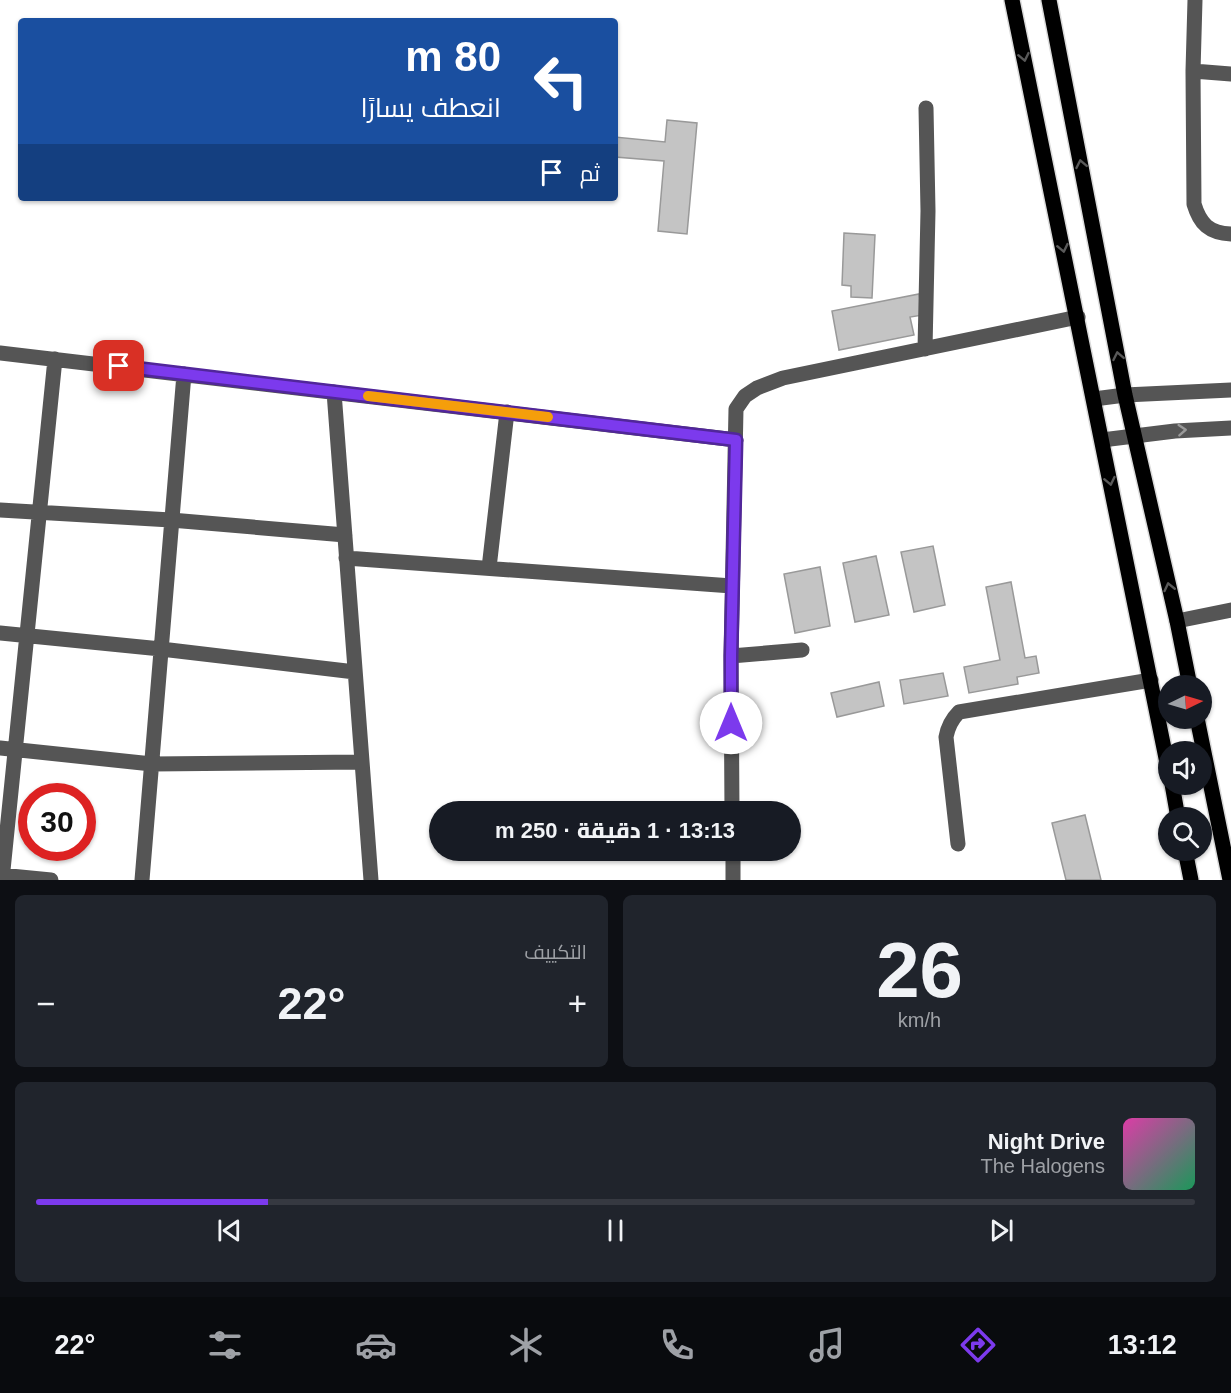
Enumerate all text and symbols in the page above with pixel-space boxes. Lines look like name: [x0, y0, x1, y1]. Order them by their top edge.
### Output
text: 80 m: [405, 33, 501, 80]
icon: left: [522, 42, 600, 120]
one-way arrow: [1017, 52, 1030, 62]
text: انعطف يسارًا: [360, 93, 501, 123]
icon: arrive: [535, 156, 568, 189]
one-way arrow: [1075, 160, 1088, 170]
text: ثم: [580, 161, 600, 186]
one-way arrow: [1056, 243, 1069, 253]
pin: [93, 340, 144, 391]
icon: arrive: [102, 349, 135, 382]
one-way arrow: [1112, 351, 1125, 361]
one-way arrow: [1178, 424, 1187, 437]
one-way arrow: [1103, 475, 1116, 485]
one-way arrow: [1163, 582, 1176, 592]
north arrow: [1158, 675, 1212, 729]
map controls: [1158, 675, 1212, 861]
position arrow: [699, 691, 763, 755]
button: sound: [1158, 741, 1212, 795]
speed limit sign: 30: [18, 783, 96, 861]
button: search: [1158, 807, 1212, 861]
text: 13:13 · 1 دقيقة · 250 m: [495, 818, 735, 843]
text: 26: [876, 926, 963, 1014]
text: التكييف: [524, 941, 587, 963]
text: 22°: [277, 978, 346, 1029]
text: −: [36, 985, 55, 1022]
text: +: [568, 985, 587, 1022]
text: km/h: [898, 1009, 941, 1031]
text: Night Drive: [988, 1129, 1105, 1154]
text: The Halogens: [980, 1155, 1105, 1177]
icon: previous: [213, 1214, 246, 1247]
icon: pause: [599, 1214, 632, 1247]
icon: next: [985, 1214, 1018, 1247]
icon: filters: [204, 1324, 246, 1366]
icon: car: [355, 1324, 397, 1366]
icon: climate: [505, 1324, 547, 1366]
icon: phone: [656, 1324, 698, 1366]
icon: music: [806, 1324, 848, 1366]
icon: directions: [957, 1324, 999, 1366]
text: 22°: [54, 1330, 95, 1360]
text: 13:12: [1108, 1330, 1177, 1360]

